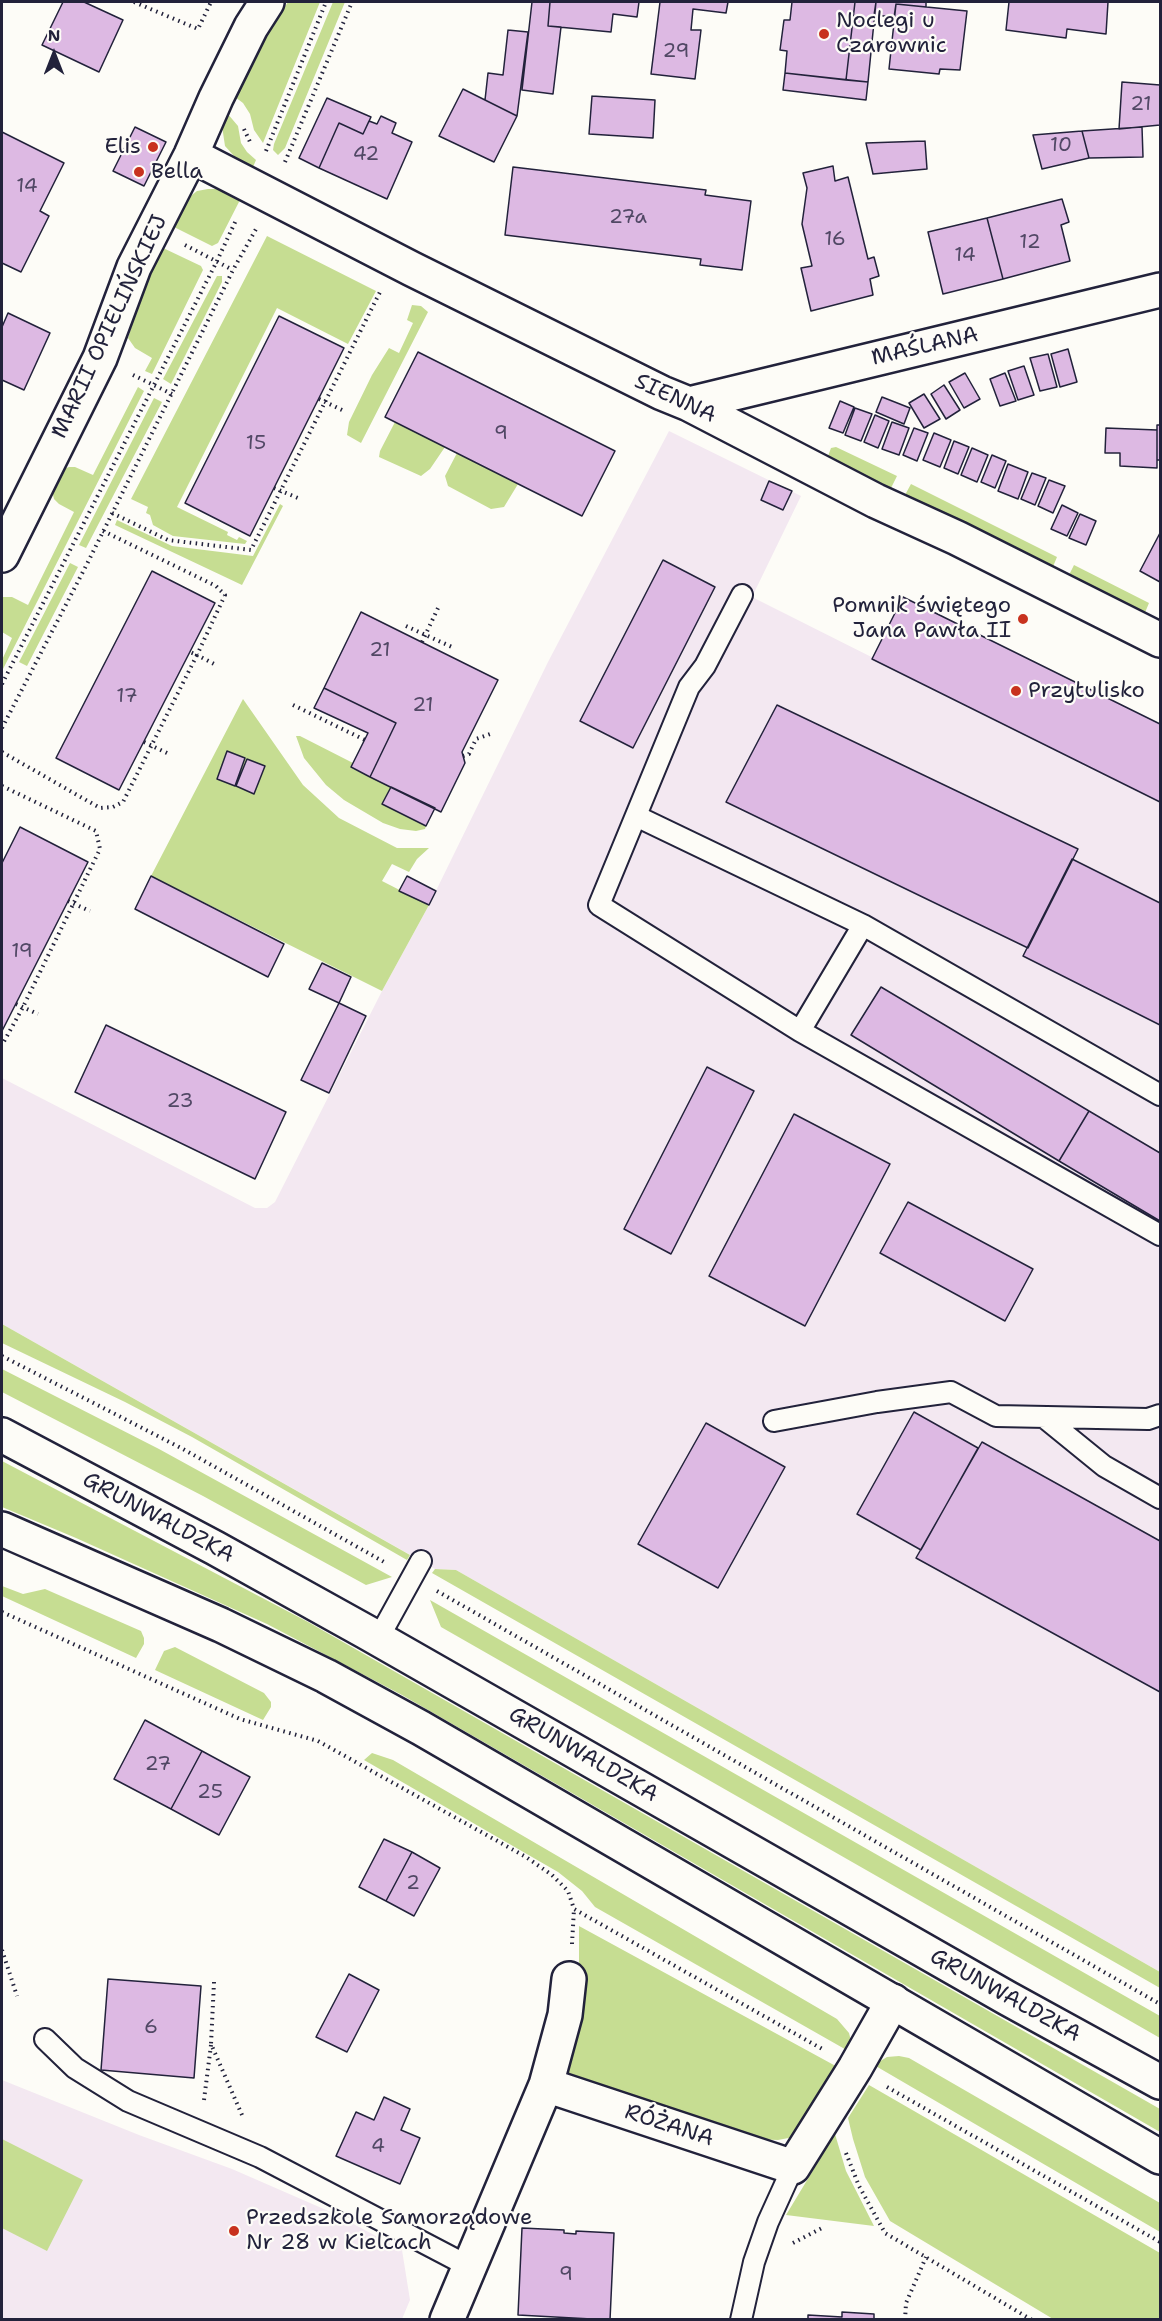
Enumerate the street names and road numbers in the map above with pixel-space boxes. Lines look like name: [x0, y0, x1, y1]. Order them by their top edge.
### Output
street label: MARII OPIELIŃSKIEJ: [47, 211, 173, 443]
street label: MAŚLANA: [869, 322, 981, 372]
street label: SIENNA: [630, 369, 720, 429]
street label: GRUNWALDZKA: [78, 1467, 238, 1569]
street label: GRUNWALDZKA: [504, 1702, 662, 1808]
street label: GRUNWALDZKA: [925, 1944, 1085, 2048]
street label: RÓŻANA: [621, 2099, 717, 2153]

